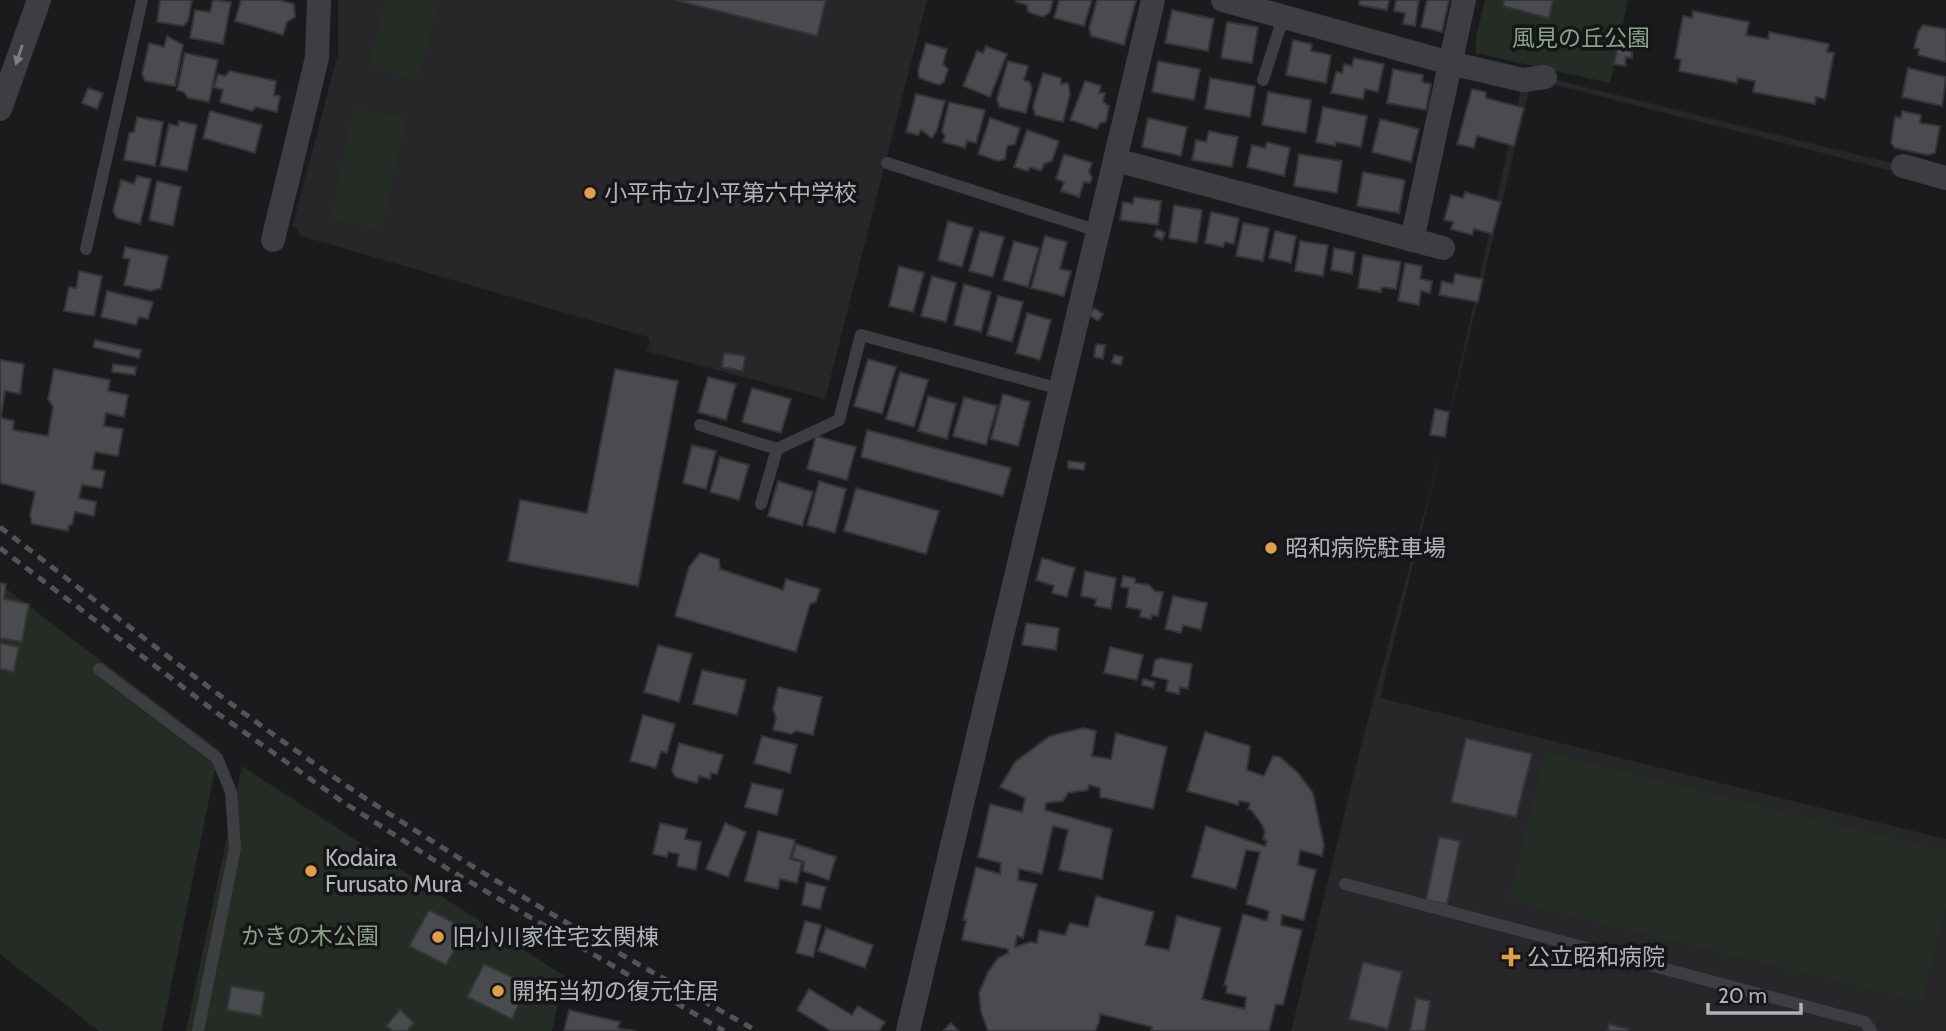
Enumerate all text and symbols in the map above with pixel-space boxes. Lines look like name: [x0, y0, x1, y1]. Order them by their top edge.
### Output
park label: 風見の丘公園: [1512, 24, 1650, 52]
one-way arrow: [13, 44, 24, 65]
place label: 小平市立小平第六中学校: [604, 179, 857, 207]
marker: 小平市立小平第六中学校: [582, 185, 598, 201]
place label: 昭和病院駐車場: [1285, 534, 1446, 562]
marker: 昭和病院駐車場: [1263, 540, 1279, 556]
place label: Kodaira Furusato Mura: [325, 844, 462, 898]
marker: Kodaira Furusato Mura: [303, 863, 319, 879]
park label: かきの木公園: [241, 922, 379, 950]
place label: 旧小川家住宅玄関棟: [452, 923, 659, 951]
marker: 旧小川家住宅玄関棟: [430, 929, 446, 945]
place label: 公立昭和病院: [1527, 943, 1665, 971]
marker: 公立昭和病院: [1501, 947, 1521, 967]
scale bar: [1708, 972, 1801, 1016]
place label: 開拓当初の復元住居: [512, 977, 719, 1005]
marker: 開拓当初の復元住居: [490, 983, 506, 999]
text: 20 m: [1718, 983, 1767, 1008]

